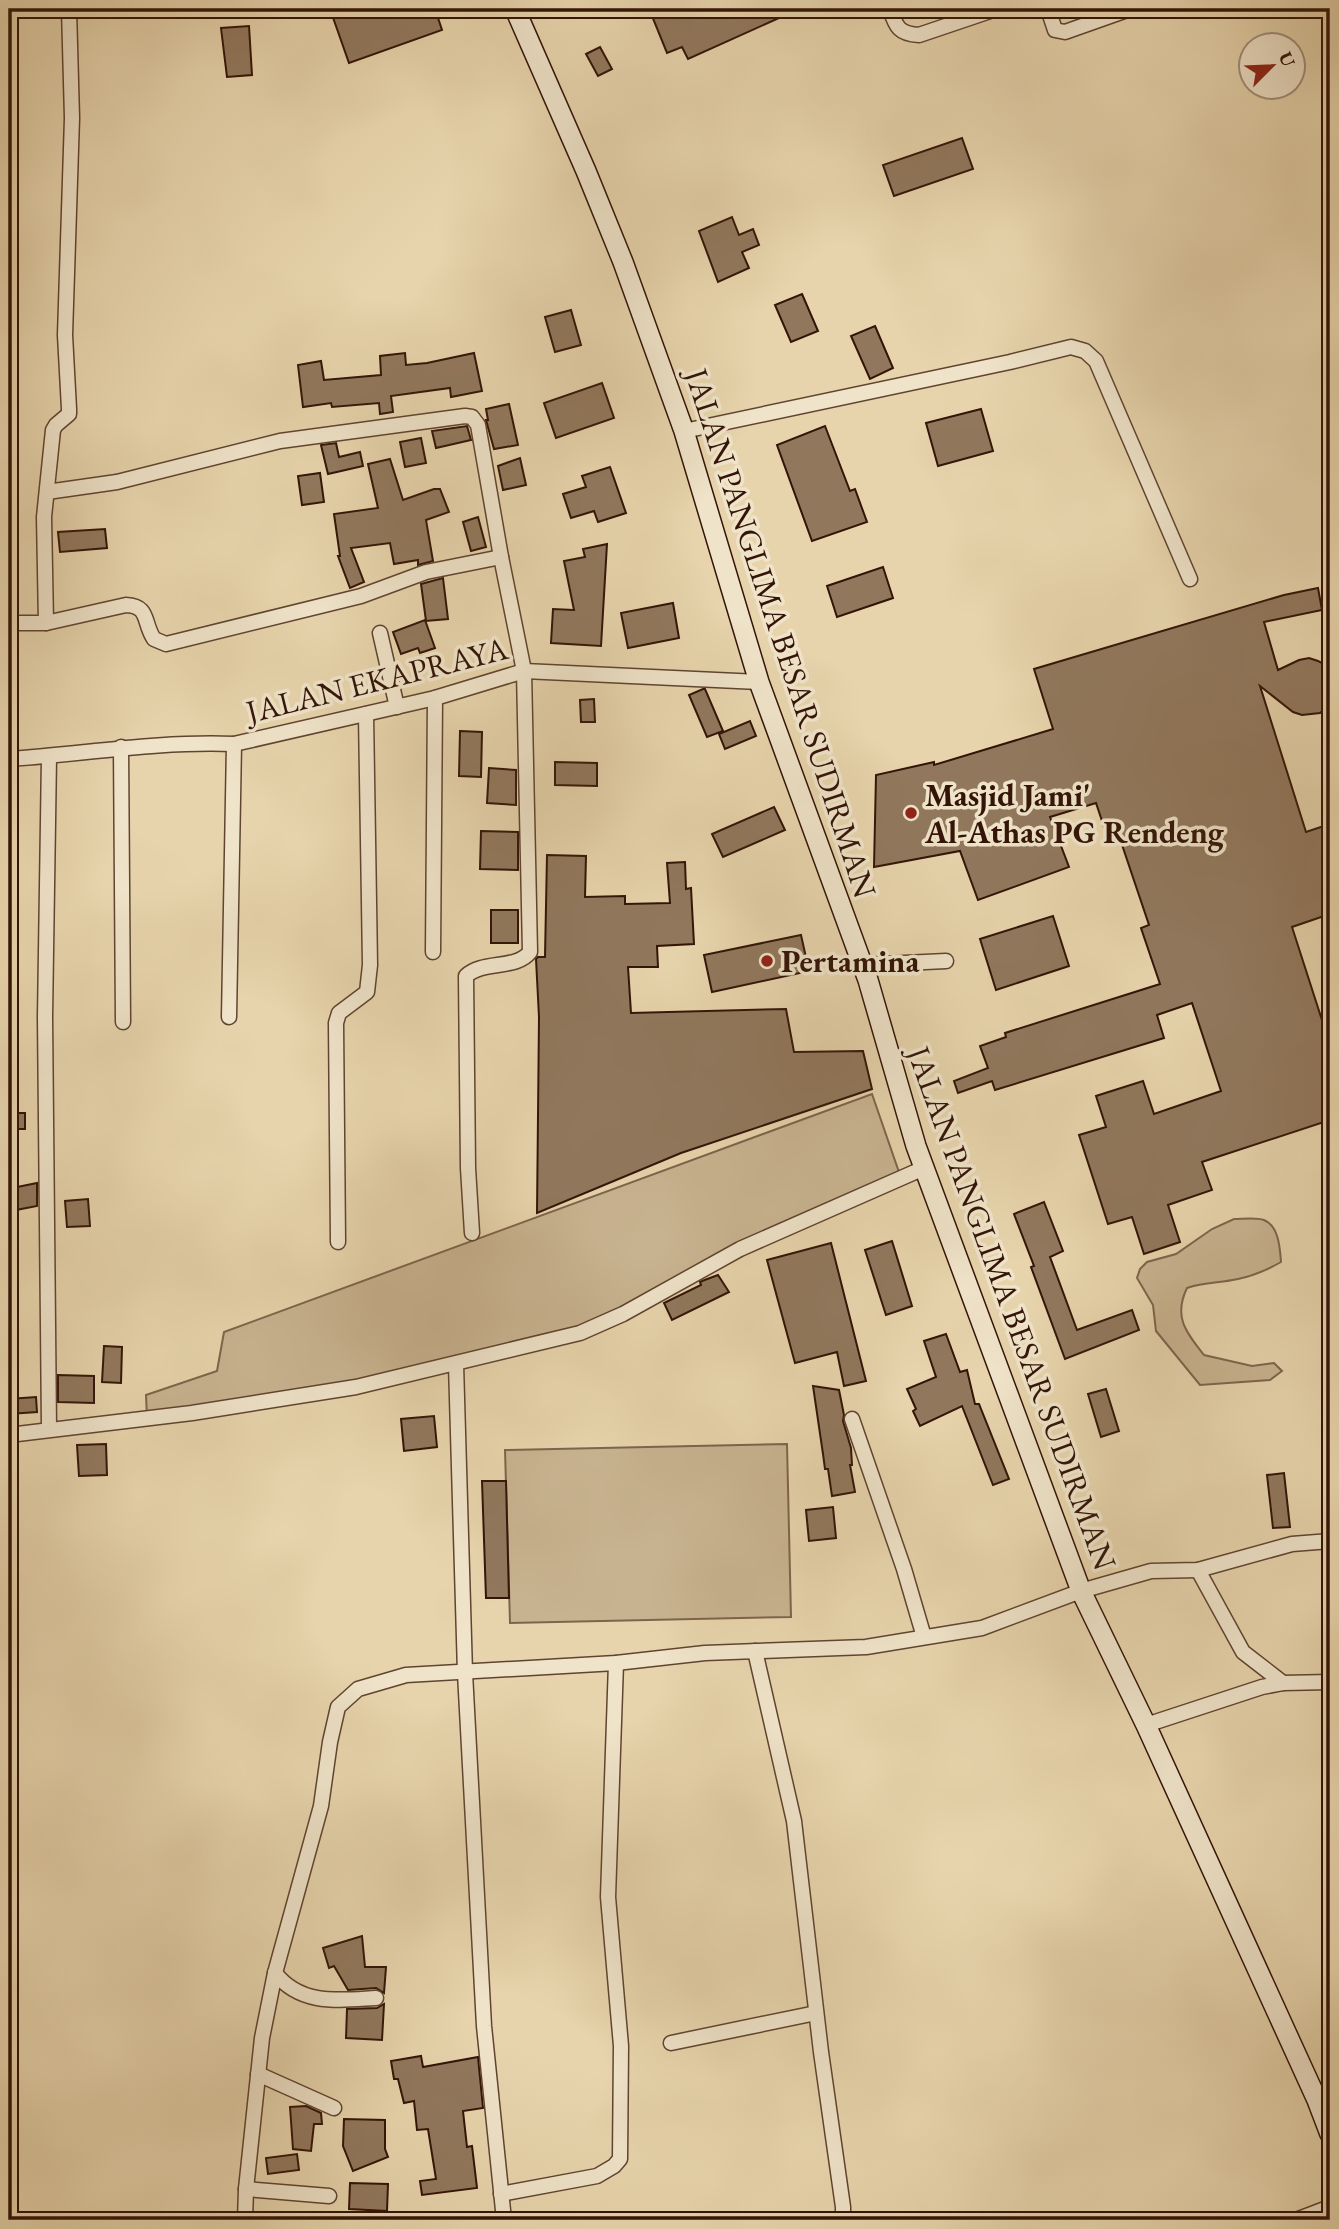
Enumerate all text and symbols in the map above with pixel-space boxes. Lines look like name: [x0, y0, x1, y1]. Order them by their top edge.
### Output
north arrow: [1238, 32, 1308, 102]
text: U: [1273, 48, 1301, 71]
street label: JALAN PANGLIMA BESAR SUDIRMAN: [675, 360, 887, 903]
street label: JALAN EKAPRAYA: [239, 627, 513, 734]
place label: Masjid Jami' Al-Athas PG Rendeng: [924, 774, 1225, 853]
marker: Masjid Jami' Al-Athas PG Rendeng: [903, 805, 919, 821]
place label: Pertamina: [781, 940, 920, 982]
marker: Pertamina: [759, 953, 775, 969]
street label: JALAN PANGLIMA BESAR SUDIRMAN: [897, 1038, 1127, 1576]

